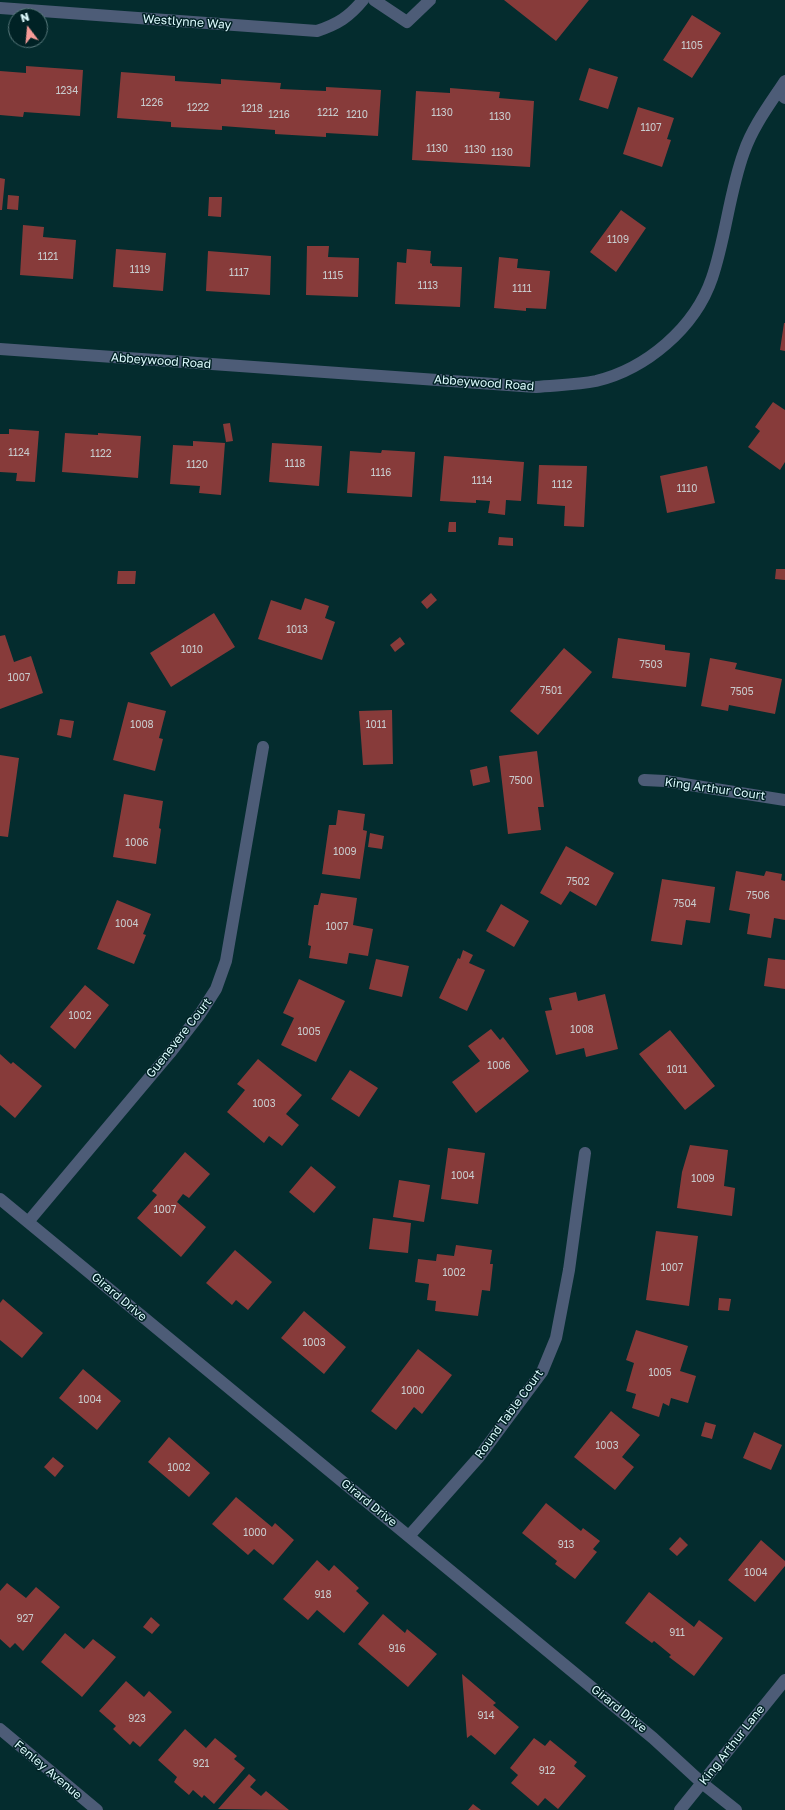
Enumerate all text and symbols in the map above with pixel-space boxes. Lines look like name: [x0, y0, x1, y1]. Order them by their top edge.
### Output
north arrow: [8, 8, 48, 48]
text: N: [19, 10, 31, 24]
street label: Westlynne Way: [142, 12, 232, 32]
house number: 1105: [681, 40, 703, 52]
house number: 1234: [56, 85, 78, 97]
house number: 1226: [141, 97, 163, 109]
house number: 1222: [187, 102, 209, 114]
house number: 1218: [241, 103, 263, 115]
house number: 1212: [317, 107, 339, 119]
house number: 1130: [431, 107, 453, 119]
house number: 1216: [268, 109, 290, 121]
house number: 1210: [346, 109, 368, 121]
house number: 1130: [489, 111, 511, 123]
house number: 1107: [640, 122, 662, 134]
house number: 1130: [426, 143, 448, 155]
house number: 1130: [464, 144, 486, 156]
house number: 1130: [491, 147, 513, 159]
house number: 1109: [607, 234, 629, 246]
house number: 1121: [38, 251, 58, 263]
house number: 1119: [130, 264, 150, 276]
house number: 1117: [229, 267, 249, 279]
house number: 1115: [323, 270, 343, 282]
house number: 1113: [418, 280, 438, 292]
house number: 1111: [512, 283, 532, 295]
street label: Abbeywood Road: [110, 350, 212, 372]
street label: Abbeywood Road: [433, 372, 535, 394]
house number: 1124: [8, 447, 30, 459]
house number: 1122: [90, 448, 112, 460]
house number: 1118: [285, 458, 305, 470]
house number: 1120: [186, 459, 208, 471]
house number: 1116: [371, 467, 391, 479]
house number: 1114: [472, 475, 492, 487]
house number: 1112: [552, 479, 572, 491]
house number: 1110: [677, 483, 697, 495]
house number: 1013: [286, 624, 308, 636]
house number: 1010: [181, 644, 203, 656]
house number: 7503: [639, 659, 663, 671]
house number: 1007: [8, 672, 30, 684]
house number: 7501: [540, 685, 562, 697]
house number: 7505: [730, 686, 754, 698]
house number: 1008: [130, 719, 154, 731]
house number: 1011: [366, 719, 386, 731]
house number: 7500: [509, 775, 533, 787]
street label: King Arthur Court: [664, 775, 766, 803]
house number: 1006: [125, 837, 149, 849]
house number: 1009: [333, 846, 357, 858]
house number: 7502: [566, 876, 590, 888]
house number: 7506: [746, 890, 770, 902]
house number: 7504: [673, 898, 697, 910]
house number: 1004: [115, 918, 139, 930]
house number: 1007: [326, 921, 348, 933]
street label: Guenevere Court: [143, 995, 215, 1081]
house number: 1002: [68, 1010, 92, 1022]
house number: 1008: [570, 1024, 594, 1036]
house number: 1005: [297, 1026, 321, 1038]
house number: 1006: [487, 1060, 511, 1072]
house number: 1011: [667, 1064, 687, 1076]
house number: 1003: [252, 1098, 276, 1110]
house number: 1004: [451, 1170, 475, 1182]
house number: 1009: [691, 1173, 715, 1185]
house number: 1007: [154, 1204, 176, 1216]
house number: 1007: [661, 1262, 683, 1274]
house number: 1002: [442, 1267, 466, 1279]
street label: Girard Drive: [88, 1270, 150, 1324]
house number: 1003: [302, 1337, 326, 1349]
street label: Round Table Court: [472, 1367, 546, 1461]
house number: 1005: [648, 1367, 672, 1379]
house number: 1000: [401, 1385, 425, 1397]
house number: 1004: [78, 1394, 102, 1406]
house number: 1003: [595, 1440, 619, 1452]
house number: 1002: [167, 1462, 191, 1474]
street label: Girard Drive: [338, 1476, 400, 1530]
house number: 1000: [243, 1527, 267, 1539]
house number: 913: [558, 1539, 574, 1551]
house number: 1004: [744, 1567, 768, 1579]
house number: 918: [315, 1589, 331, 1601]
house number: 927: [16, 1613, 34, 1625]
house number: 911: [669, 1627, 685, 1639]
house number: 916: [389, 1643, 405, 1655]
street label: Girard Drive: [588, 1682, 650, 1736]
street label: King Arthur Lane: [696, 1702, 768, 1788]
house number: 914: [478, 1710, 494, 1722]
house number: 923: [128, 1713, 146, 1725]
street label: Fenley Avenue: [11, 1738, 85, 1802]
house number: 921: [193, 1758, 209, 1770]
house number: 912: [539, 1765, 555, 1777]

